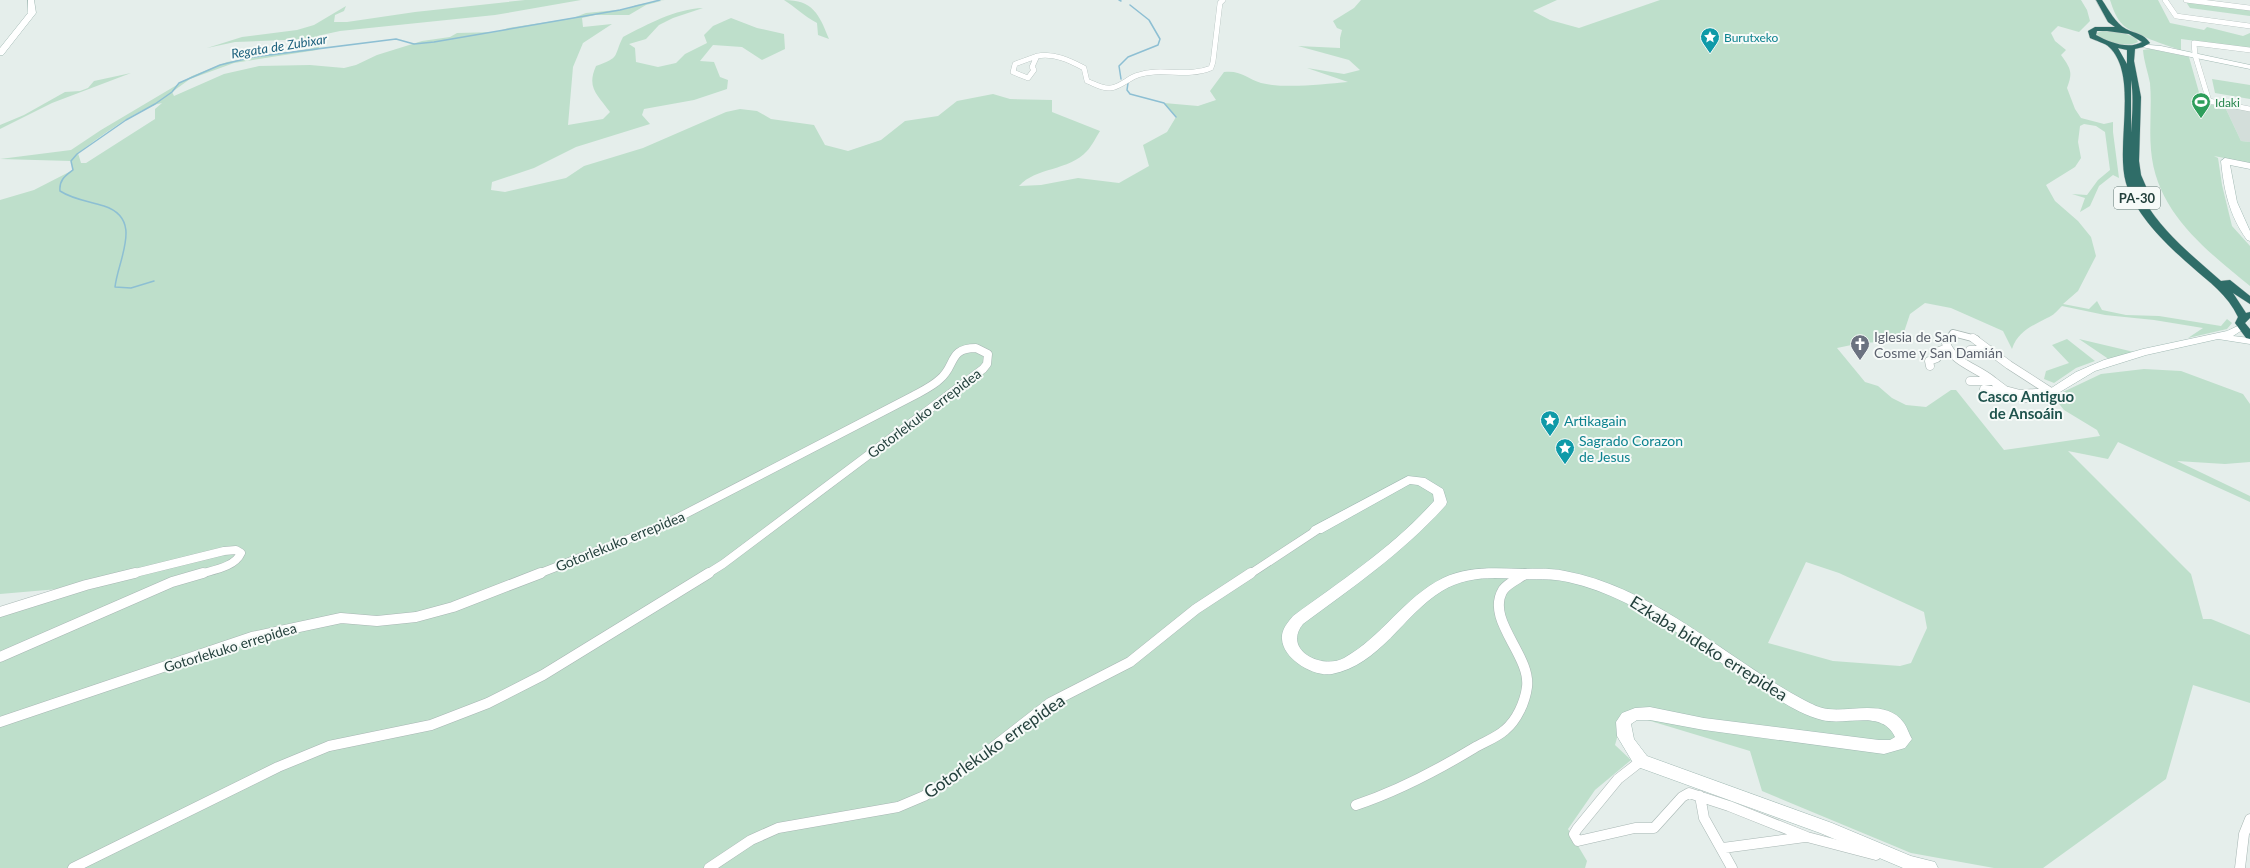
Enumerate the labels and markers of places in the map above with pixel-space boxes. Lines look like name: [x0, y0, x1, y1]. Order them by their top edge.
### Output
place icon: Burutxeko: [1699, 26, 1721, 54]
place label: Burutxeko: [1724, 30, 1778, 45]
sports icon: Idaki: [2190, 91, 2212, 119]
place label: Idaki: [2215, 95, 2240, 110]
place label: Iglesia de San Cosme y San Damián: [1874, 328, 2003, 361]
church icon: Iglesia de San Cosme y San Damián: [1849, 333, 1871, 361]
place icon: Artikagain: [1539, 409, 1561, 437]
place label: Artikagain: [1564, 412, 1627, 429]
place label: Sagrado Corazon de Jesus: [1579, 432, 1683, 465]
place icon: Sagrado Corazon de Jesus: [1554, 437, 1576, 465]

